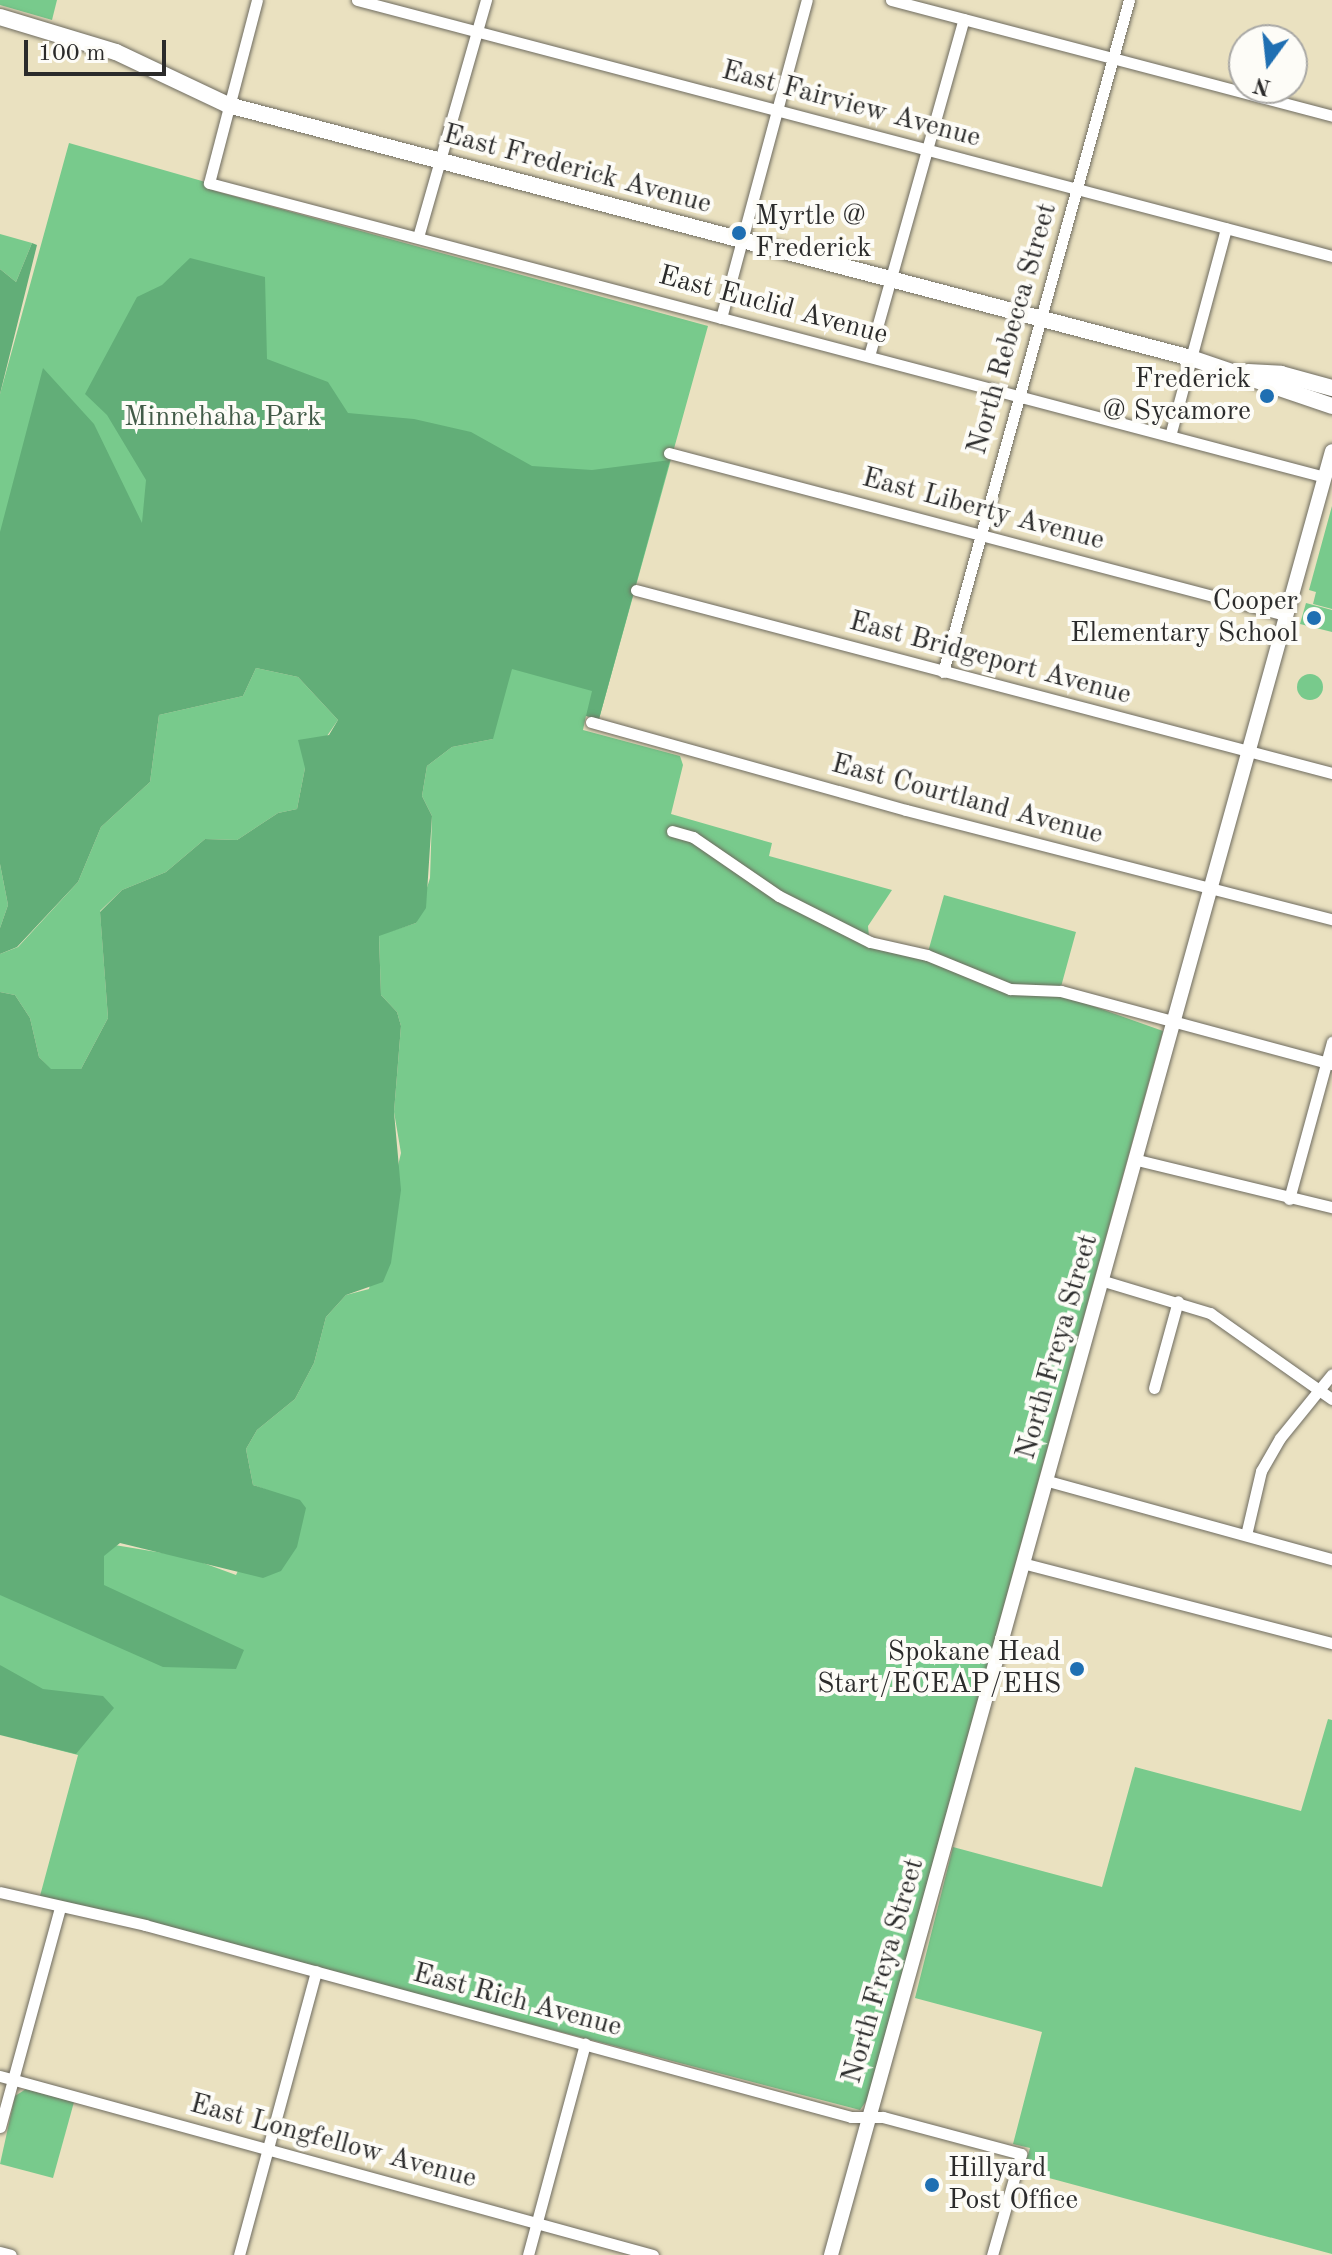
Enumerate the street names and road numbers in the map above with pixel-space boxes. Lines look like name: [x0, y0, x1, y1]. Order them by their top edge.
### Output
street label: East Fairview Avenue: [718, 54, 984, 156]
street label: East Frederick Avenue: [439, 118, 715, 222]
street label: North Rebecca Street: [961, 199, 1065, 459]
street label: East Euclid Avenue: [655, 259, 891, 353]
street label: East Liberty Avenue: [858, 462, 1108, 558]
street label: East Bridgeport Avenue: [845, 605, 1135, 713]
street label: East Courtland Avenue: [828, 748, 1106, 852]
street label: North Freya Street: [1010, 1230, 1106, 1464]
street label: North Freya Street: [836, 1854, 932, 2088]
street label: East Rich Avenue: [409, 1957, 625, 2045]
street label: East Longfellow Avenue: [186, 2088, 480, 2196]

